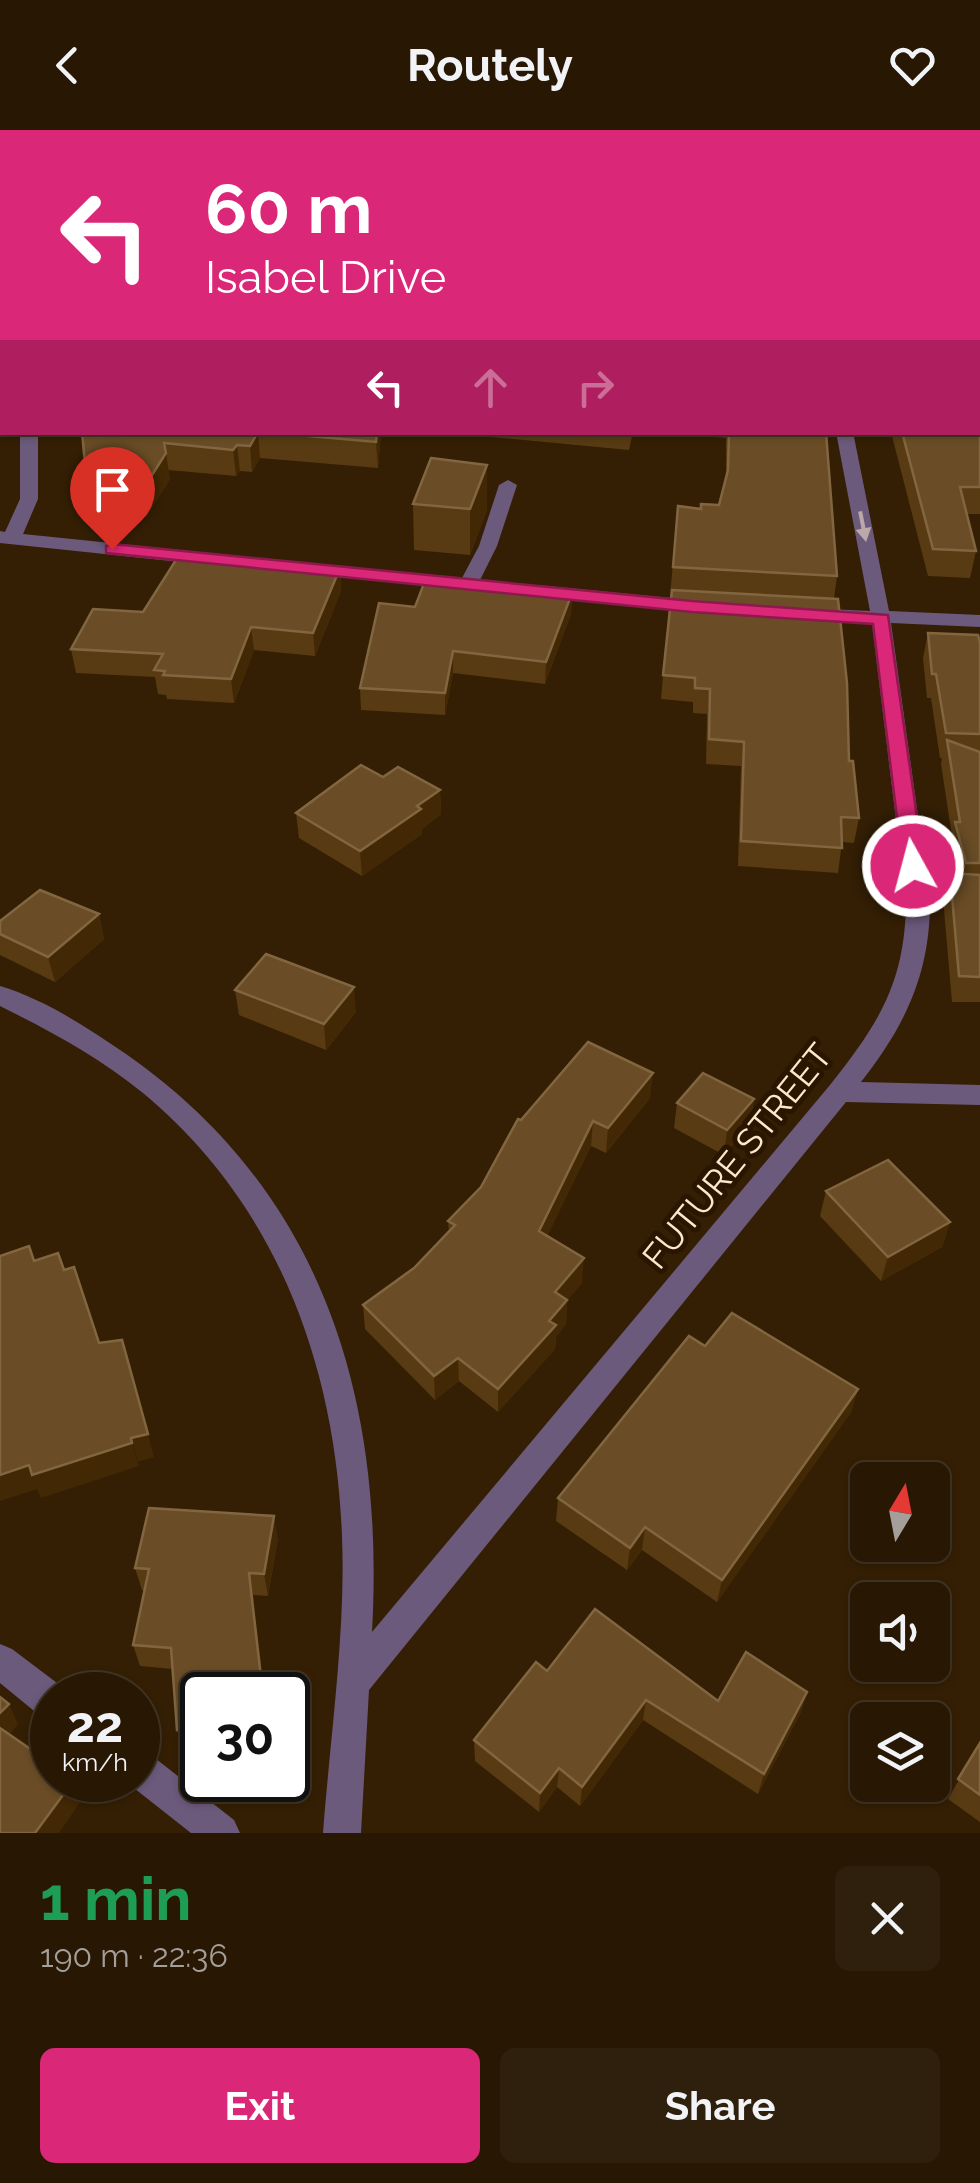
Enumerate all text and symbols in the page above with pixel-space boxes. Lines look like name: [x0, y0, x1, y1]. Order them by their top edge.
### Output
icon: back: [40, 38, 95, 93]
icon: heart: [885, 38, 940, 93]
text: Routely: [407, 39, 573, 92]
text: 60 m: [205, 167, 372, 249]
icon: left: [40, 170, 170, 300]
text: Isabel Drive: [205, 251, 446, 304]
icon: left: [358, 360, 413, 415]
icon: ahead: [463, 360, 518, 415]
icon: right: [568, 360, 623, 415]
pin: [70, 447, 155, 550]
icon: arrive: [85, 462, 140, 517]
one-way arrow: [855, 510, 871, 541]
position arrow: [861, 814, 965, 918]
street label: FUTURE STREET: [634, 1035, 840, 1277]
north arrow: [850, 1462, 950, 1562]
map controls: [850, 1462, 950, 1802]
button: sound: [850, 1582, 950, 1682]
speed limit sign: 30: [180, 1672, 310, 1802]
text: 22: [67, 1695, 123, 1754]
button: layers: [850, 1702, 950, 1802]
text: km/h: [62, 1747, 128, 1777]
text: 1 min: [40, 1864, 191, 1934]
button: close: [835, 1866, 940, 1971]
text: 190 m · 22:36: [40, 1937, 228, 1974]
button: Exit: [40, 2048, 480, 2163]
button: Share: [500, 2048, 940, 2163]

